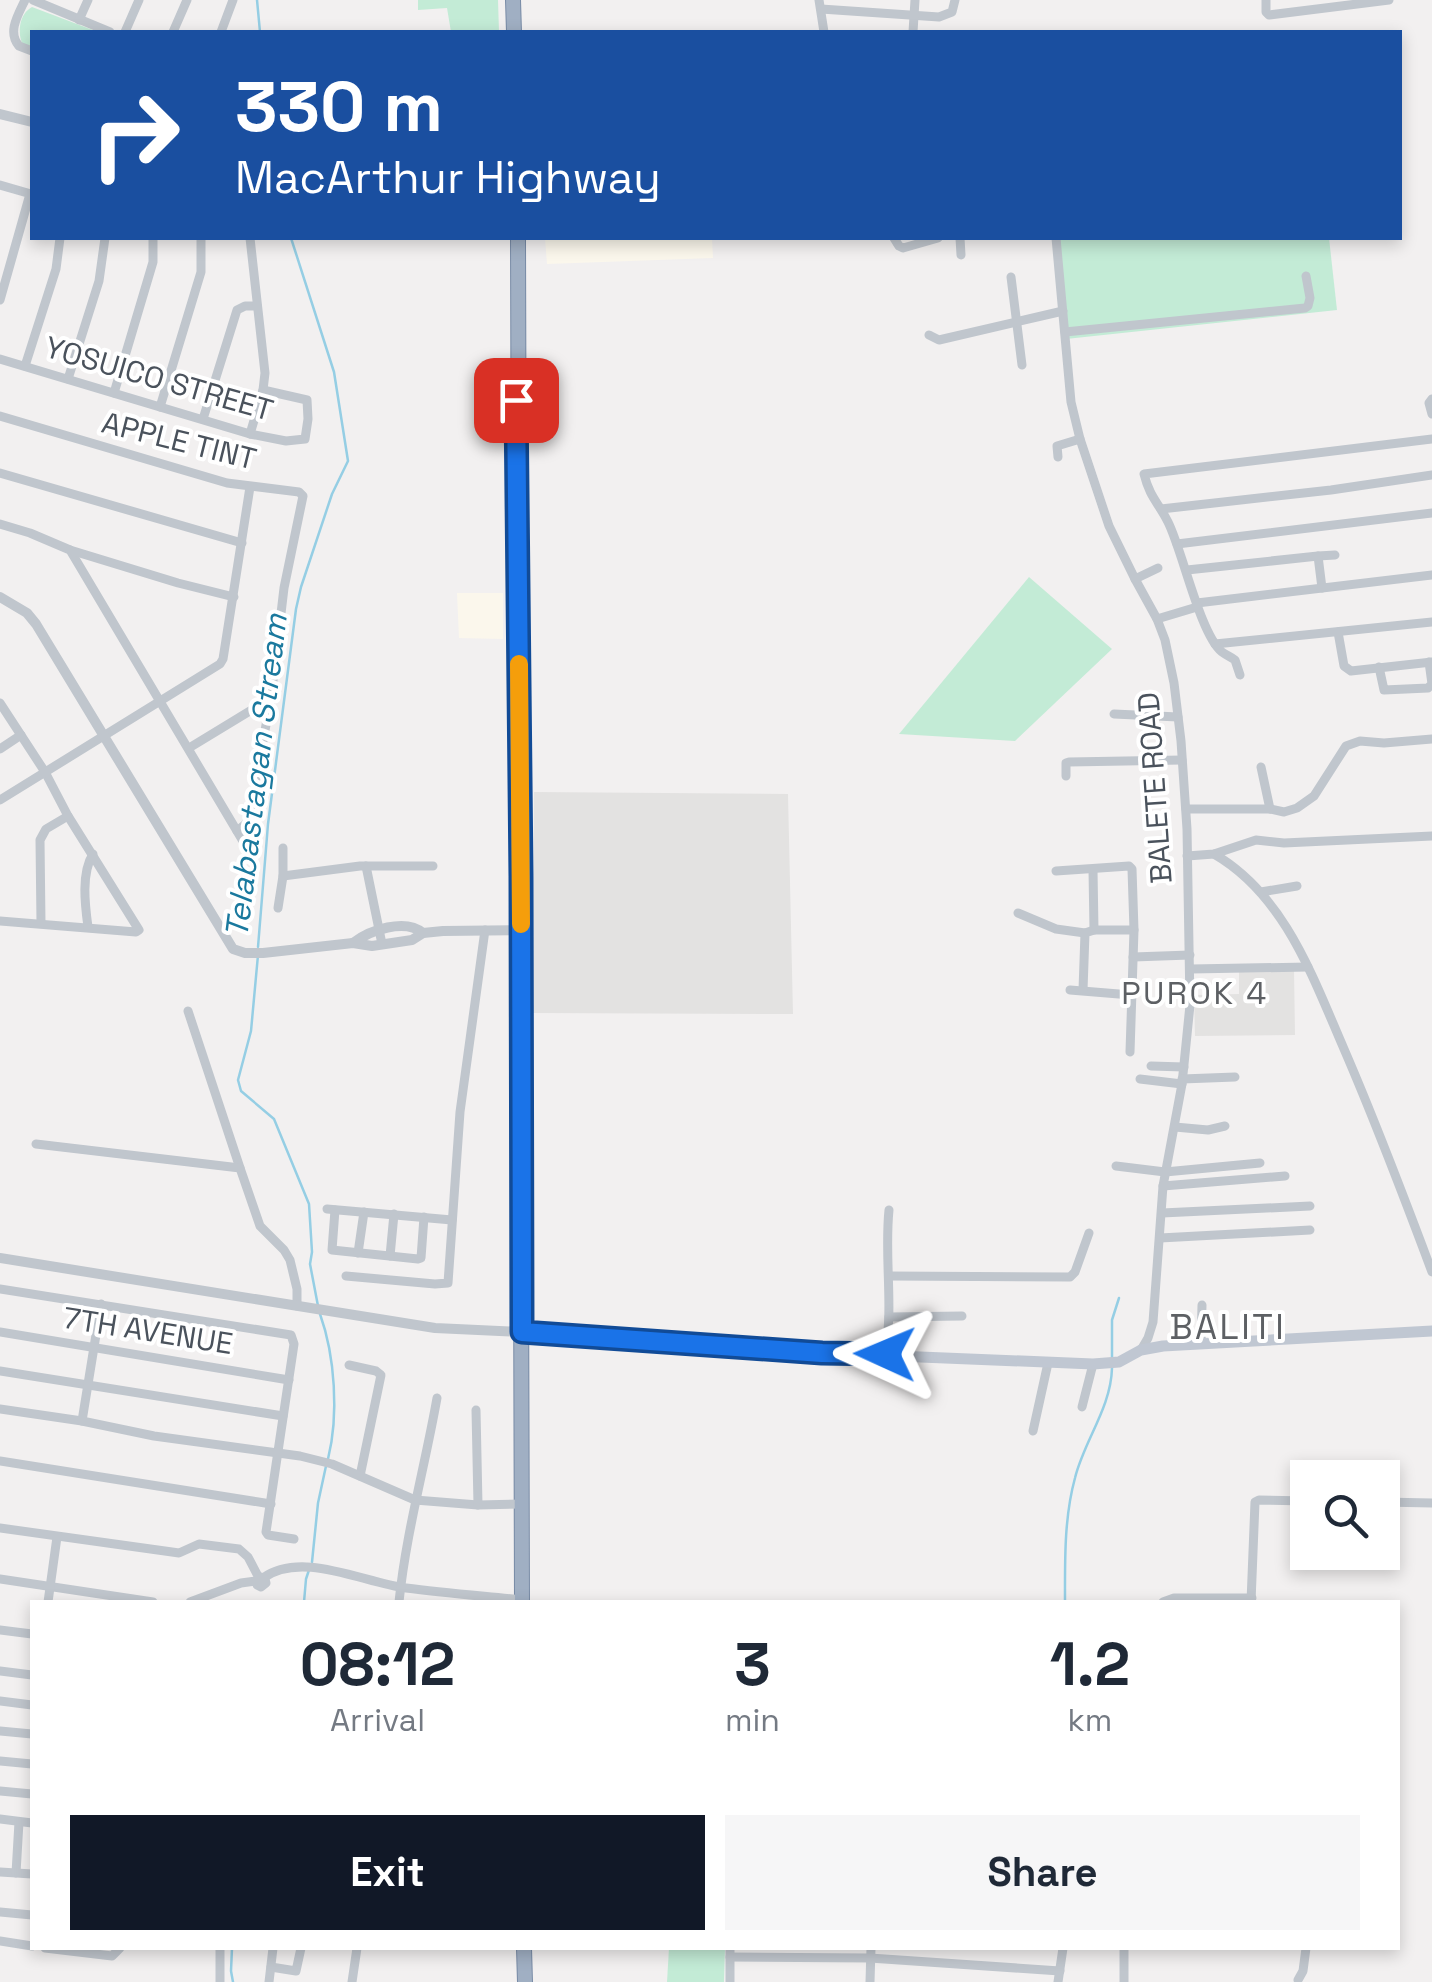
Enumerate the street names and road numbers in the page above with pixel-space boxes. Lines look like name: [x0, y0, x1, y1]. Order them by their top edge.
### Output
street label: YOSUICO STREET: [40, 327, 278, 430]
street label: APPLE TINT: [98, 403, 260, 479]
street label: BALETE ROAD: [1128, 691, 1181, 885]
street label: 7TH AVENUE: [61, 1298, 236, 1363]

